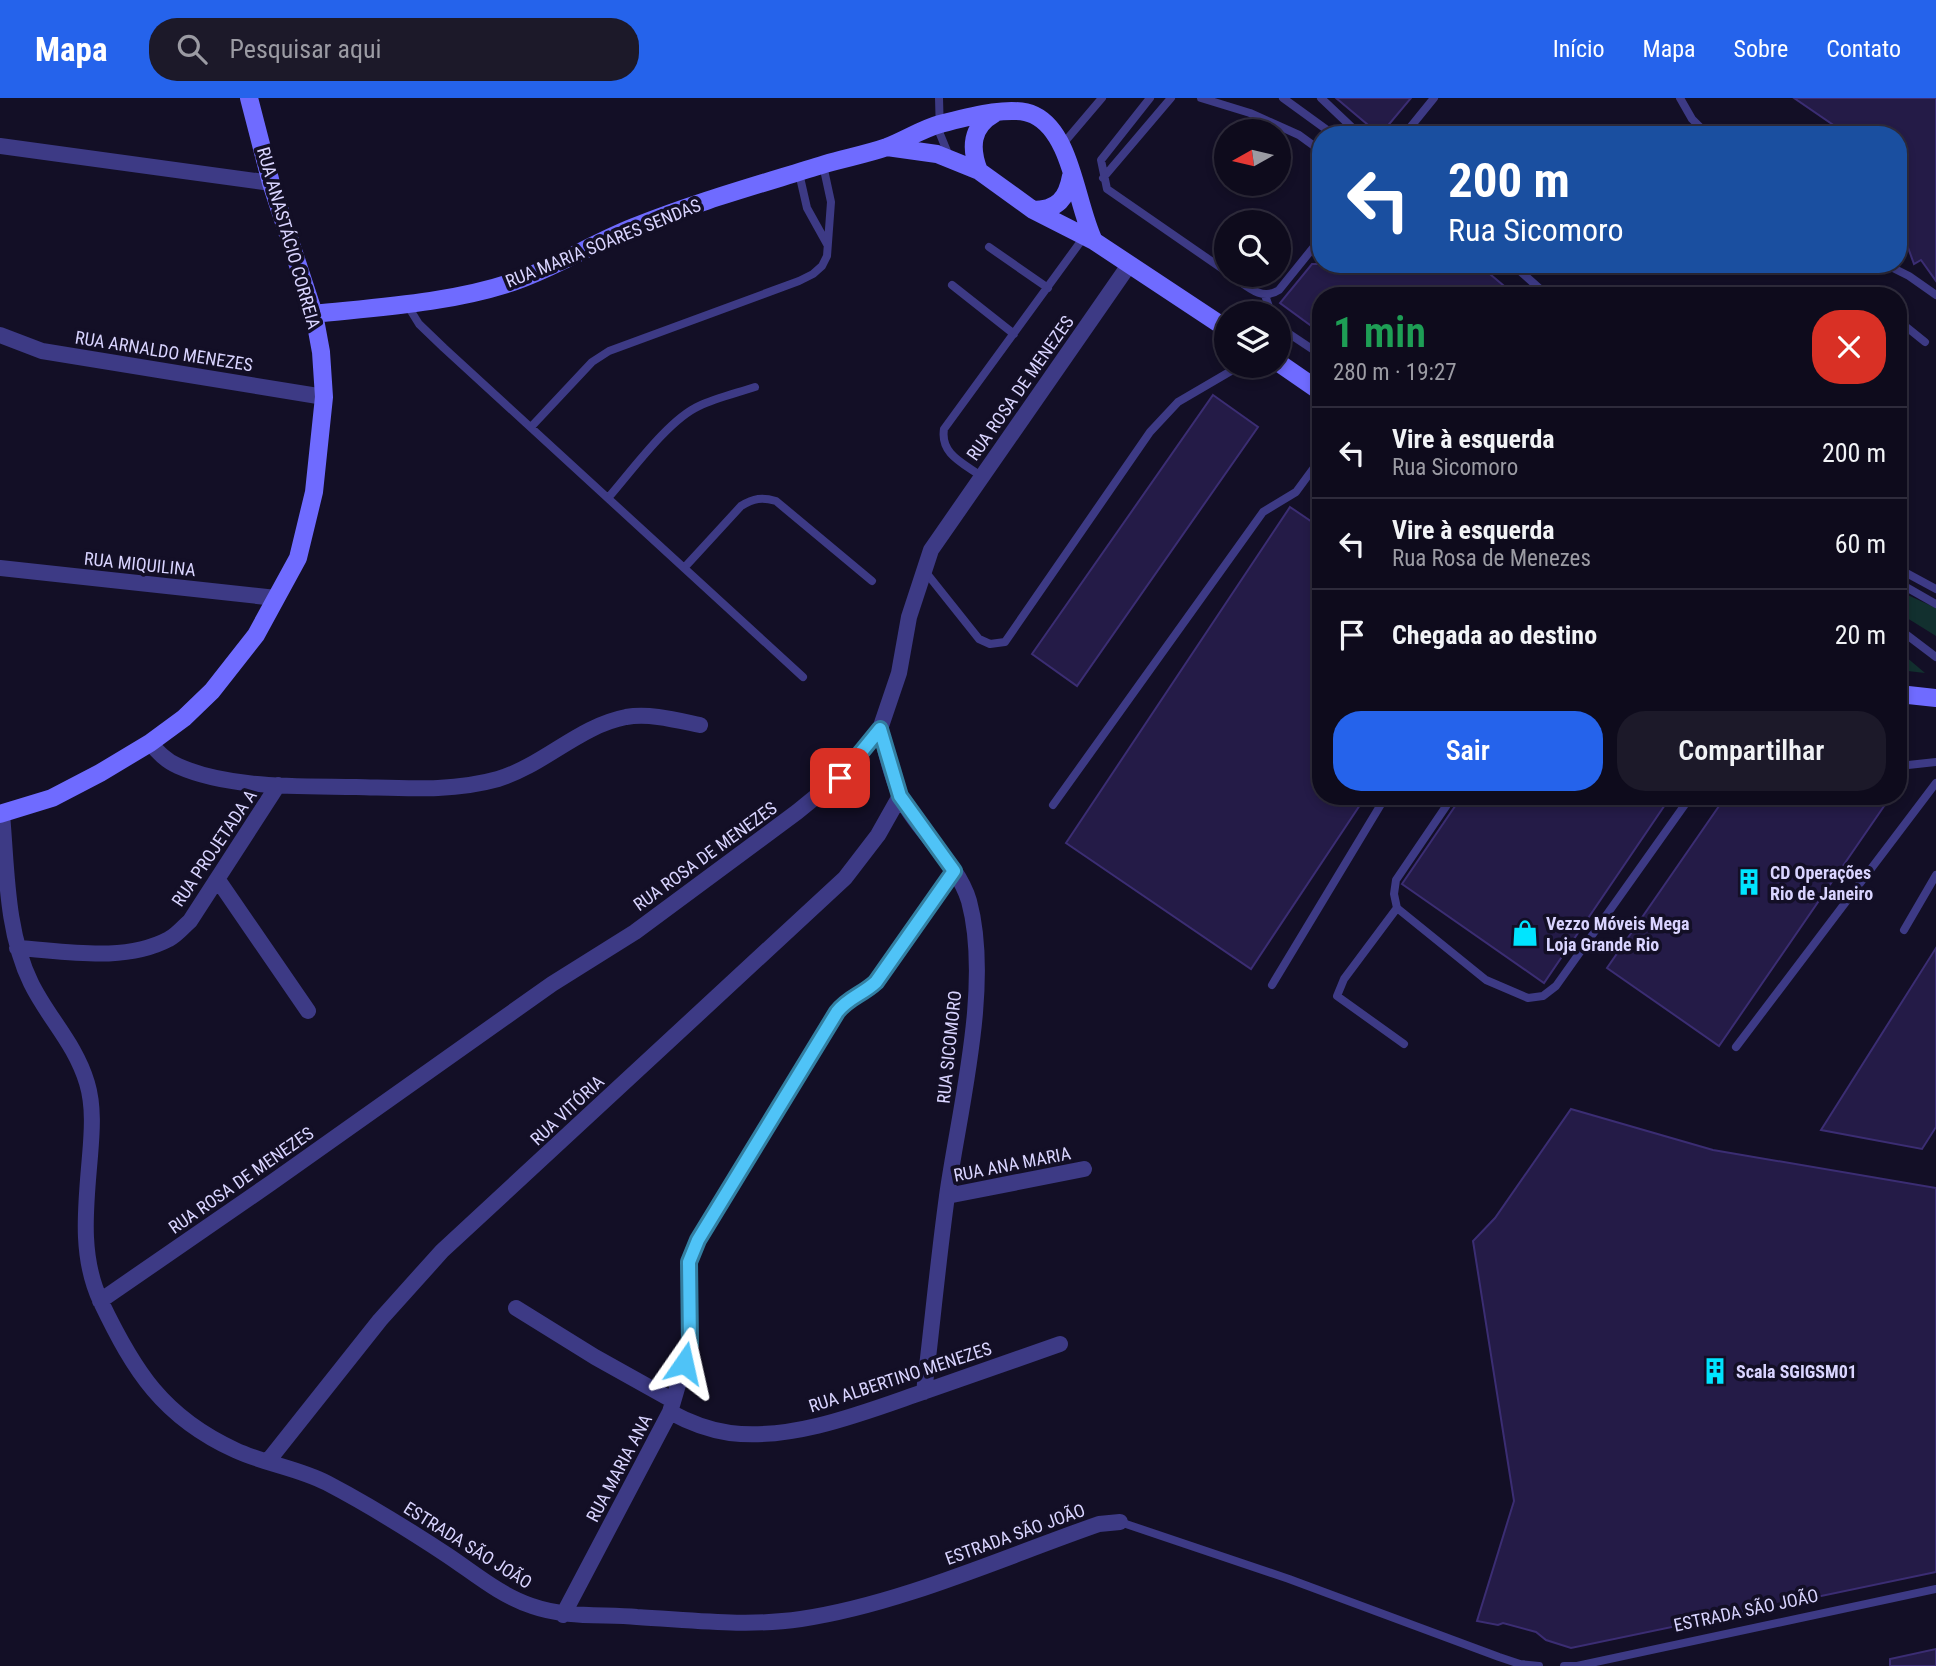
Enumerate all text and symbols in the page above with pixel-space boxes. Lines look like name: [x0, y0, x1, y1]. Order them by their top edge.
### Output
search box: [149, 18, 639, 81]
text: Mapa: [35, 30, 107, 69]
icon: search: [173, 30, 211, 68]
text: Pesquisar aqui: [229, 34, 382, 64]
text: Início: [1553, 35, 1605, 63]
text: Mapa: [1643, 35, 1696, 63]
text: Sobre: [1734, 35, 1788, 63]
text: Contato: [1826, 35, 1901, 63]
north arrow: [1214, 119, 1292, 196]
map controls: [1214, 119, 1291, 378]
street label: RUA ANASTÁCIO CORREIA: [253, 145, 325, 332]
text: 200 m: [1448, 152, 1570, 209]
icon: left: [1333, 154, 1424, 245]
street label: RUA MARIA SOARES SENDAS: [502, 194, 704, 292]
button: search: [1214, 210, 1291, 287]
text: Rua Sicomoro: [1448, 211, 1624, 249]
button: layers: [1214, 301, 1291, 378]
text: 1 min: [1333, 308, 1426, 357]
button: close: [1812, 310, 1886, 384]
street label: RUA ROSA DE MENEZES: [962, 312, 1078, 464]
street label: RUA ARNALDO MENEZES: [74, 327, 254, 375]
text: 280 m · 19:27: [1333, 359, 1457, 386]
text: Vire à esquerda: [1392, 424, 1555, 454]
icon: left: [1333, 434, 1371, 472]
text: 200 m: [1822, 438, 1886, 468]
text: Rua Sicomoro: [1392, 454, 1518, 481]
text: Vire à esquerda: [1392, 515, 1555, 545]
icon: left: [1333, 525, 1371, 563]
text: 60 m: [1835, 529, 1886, 559]
text: Rua Rosa de Menezes: [1392, 545, 1591, 572]
street label: RUA MIQUILINA: [83, 548, 198, 580]
icon: arrive: [1333, 616, 1371, 654]
text: Chegada ao destino: [1392, 620, 1597, 650]
text: 20 m: [1835, 620, 1886, 650]
button: Sair: [1333, 711, 1603, 791]
button: Compartilhar: [1617, 711, 1886, 791]
pin: [810, 748, 870, 808]
icon: arrive: [821, 759, 859, 797]
street label: RUA PROJETADA A: [167, 785, 261, 910]
street label: RUA ROSA DE MENEZES: [629, 797, 781, 915]
place label: CD Operações Rio de Janeiro: [1770, 862, 1873, 904]
building icon: CD Operações Rio de Janeiro: [1734, 867, 1764, 897]
place label: Vezzo Móveis Mega Loja Grande Rio: [1546, 913, 1690, 955]
shop icon: Vezzo Móveis Mega Loja Grande Rio: [1510, 918, 1540, 948]
street label: RUA SICOMORO: [933, 989, 965, 1105]
street label: RUA VITÓRIA: [526, 1070, 609, 1149]
street label: RUA ROSA DE MENEZES: [165, 1122, 317, 1238]
street label: RUA ANA MARIA: [952, 1142, 1073, 1186]
position arrow: [647, 1326, 721, 1400]
street label: RUA ALBERTINO MENEZES: [806, 1338, 994, 1416]
building icon: Scala SGIGSM01: [1700, 1356, 1730, 1386]
place label: Scala SGIGSM01: [1736, 1361, 1857, 1382]
street label: RUA MARIA ANA: [582, 1410, 656, 1525]
street label: ESTRADA SÃO JOÃO: [400, 1497, 536, 1593]
street label: ESTRADA SÃO JOÃO: [942, 1499, 1088, 1569]
street label: ESTRADA SÃO JOÃO: [1672, 1584, 1820, 1636]

